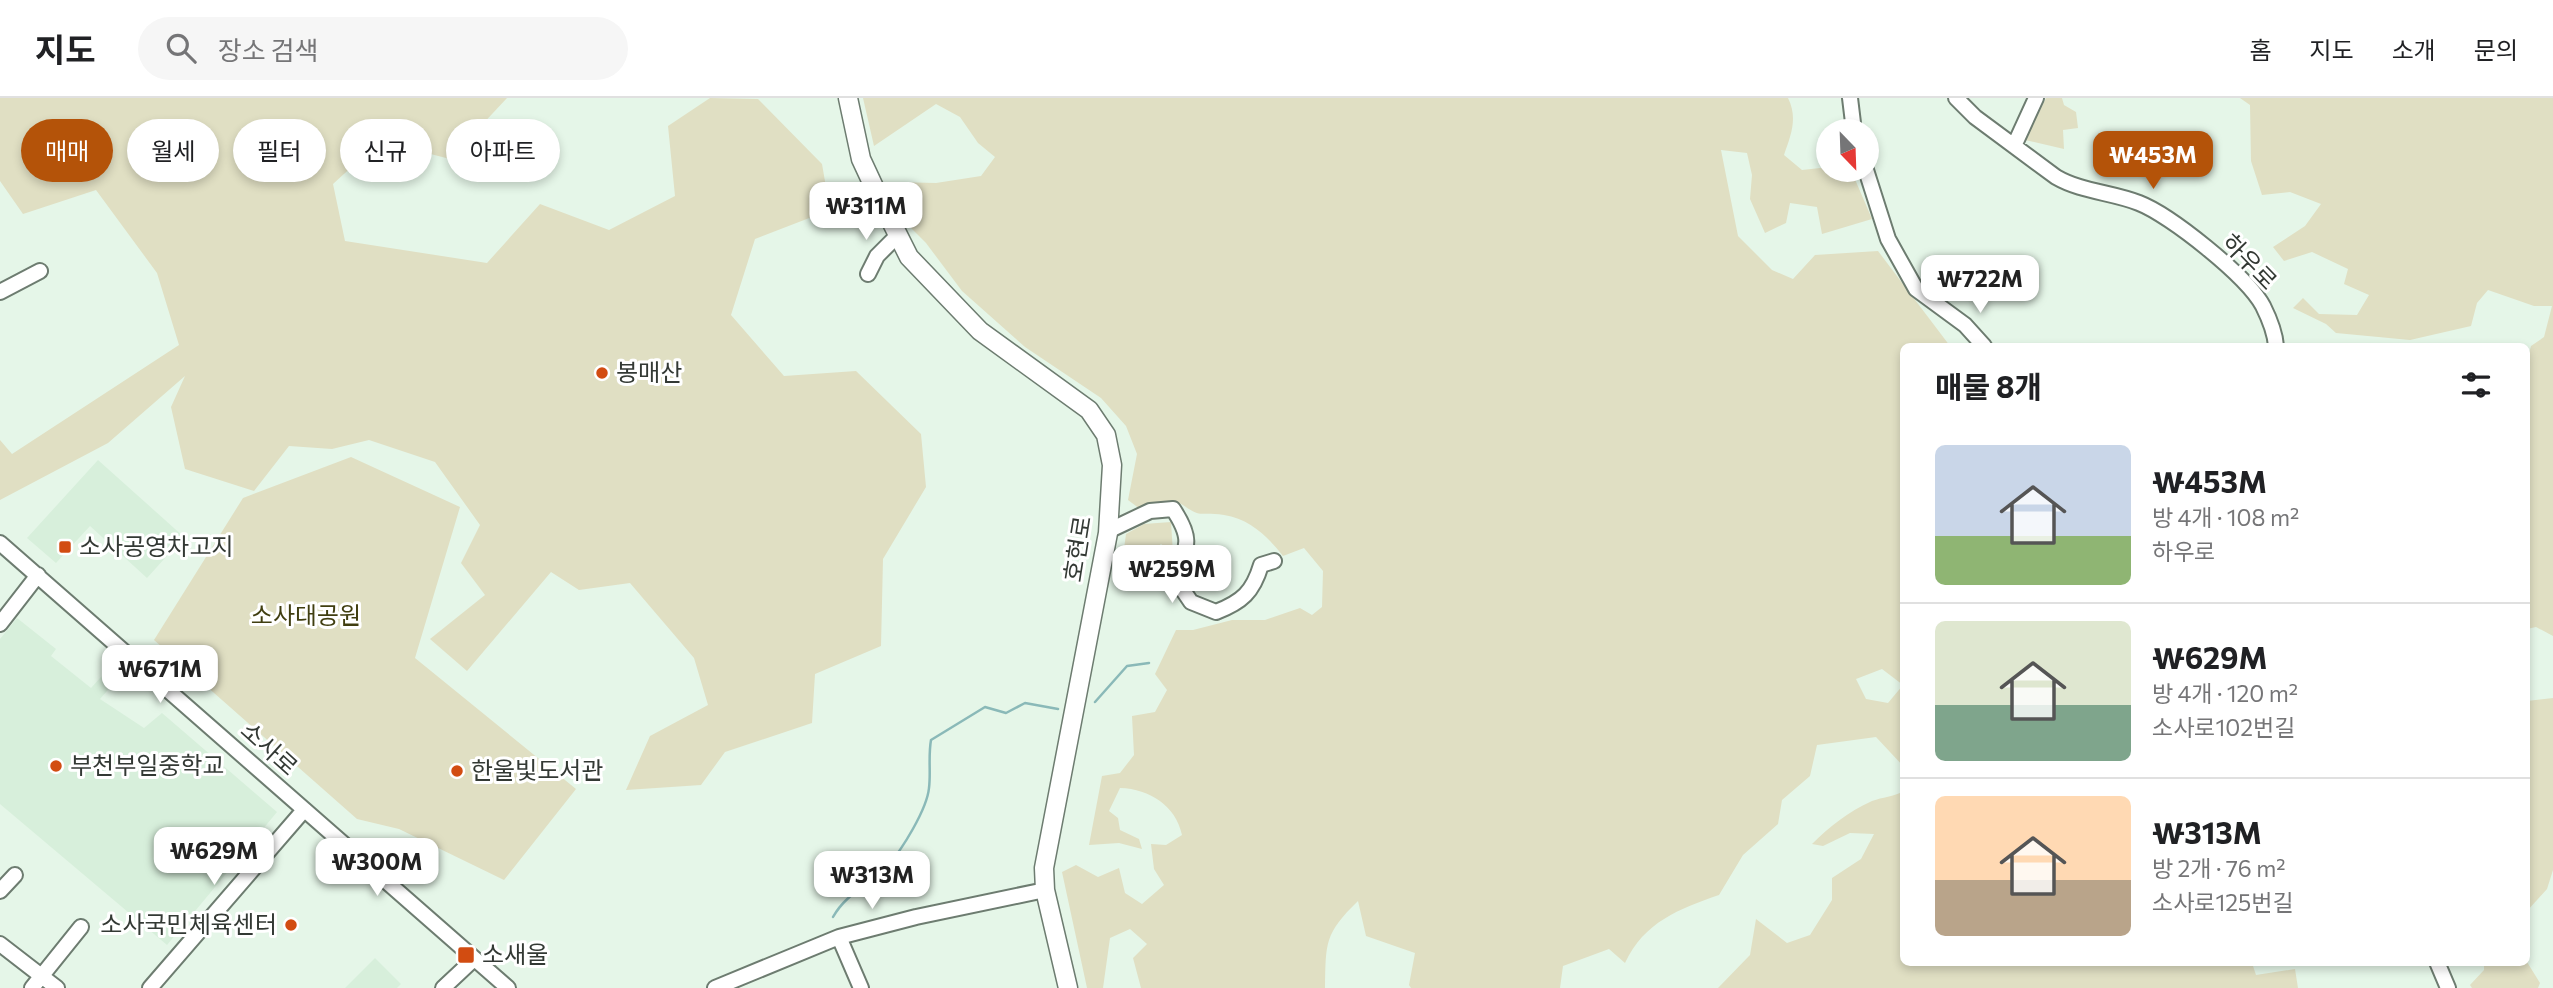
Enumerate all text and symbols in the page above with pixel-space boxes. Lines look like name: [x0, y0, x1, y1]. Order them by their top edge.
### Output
search box: [138, 17, 628, 80]
text: 지도: [35, 28, 96, 69]
icon: search: [162, 29, 200, 67]
text: 장소 검색: [218, 34, 318, 65]
text: 홈: [2249, 35, 2271, 64]
text: 지도: [2309, 35, 2354, 64]
text: 소개: [2392, 35, 2436, 64]
text: 문의: [2474, 35, 2518, 64]
chip: 매매: [21, 119, 113, 182]
chip: 월세: [127, 119, 219, 182]
chip: 필터: [233, 119, 326, 182]
chip: 신규: [340, 119, 432, 182]
chip: 아파트: [446, 119, 560, 182]
north arrow: [1816, 119, 1880, 182]
map controls: [1816, 119, 1879, 182]
pin: ₩453M: [2104, 132, 2202, 191]
text: ₩453M: [2109, 140, 2197, 168]
pin: ₩311M: [817, 183, 915, 242]
text: ₩311M: [825, 191, 907, 219]
street label: 하우로: [2217, 227, 2284, 295]
pin: ₩722M: [1931, 256, 2029, 315]
text: ₩722M: [1937, 264, 2023, 292]
place label: 봉매산: [616, 357, 682, 386]
marker: 봉매산: [594, 365, 610, 381]
icon: filters: [2457, 366, 2495, 404]
text: 매물 8개: [1935, 367, 2042, 404]
text: ₩453M: [2152, 462, 2267, 499]
icon: home: [1991, 473, 2075, 557]
text: 방 4개 · 108 m²: [2152, 503, 2299, 531]
street label: 호현로: [1057, 514, 1096, 584]
place label: 소사공영차고지: [79, 531, 234, 560]
text: 하우로: [2152, 537, 2215, 565]
marker: 소사공영차고지: [57, 539, 73, 555]
pin: ₩259M: [1123, 546, 1221, 605]
text: ₩259M: [1128, 554, 1216, 582]
park label: 소사대공원: [251, 600, 361, 629]
text: ₩629M: [2152, 638, 2267, 675]
pin: ₩671M: [111, 646, 209, 705]
icon: home: [1991, 649, 2075, 733]
text: ₩671M: [118, 654, 202, 682]
text: 방 4개 · 120 m²: [2152, 679, 2298, 707]
text: 소사로102번길: [2152, 713, 2295, 741]
street label: 소사로: [236, 715, 304, 781]
place label: 부천부일중학교: [70, 750, 225, 779]
place label: 한울빛도서관: [471, 755, 603, 784]
marker: 부천부일중학교: [48, 758, 64, 774]
marker: 한울빛도서관: [449, 763, 465, 779]
text: ₩313M: [2152, 813, 2262, 850]
icon: home: [1991, 824, 2075, 908]
pin: ₩629M: [165, 828, 263, 887]
text: ₩629M: [170, 836, 258, 864]
pin: ₩300M: [328, 838, 426, 898]
text: ₩300M: [332, 847, 422, 875]
pin: ₩313M: [823, 852, 921, 911]
text: 방 2개 · 76 m²: [2152, 854, 2285, 882]
text: ₩313M: [830, 860, 914, 888]
text: 소사로125번길: [2152, 888, 2294, 916]
place label: 소사국민체육센터: [100, 909, 277, 938]
marker: 소사국민체육센터: [283, 917, 299, 933]
place label: 소새울: [482, 939, 548, 968]
marker: 소새울: [456, 945, 476, 965]

